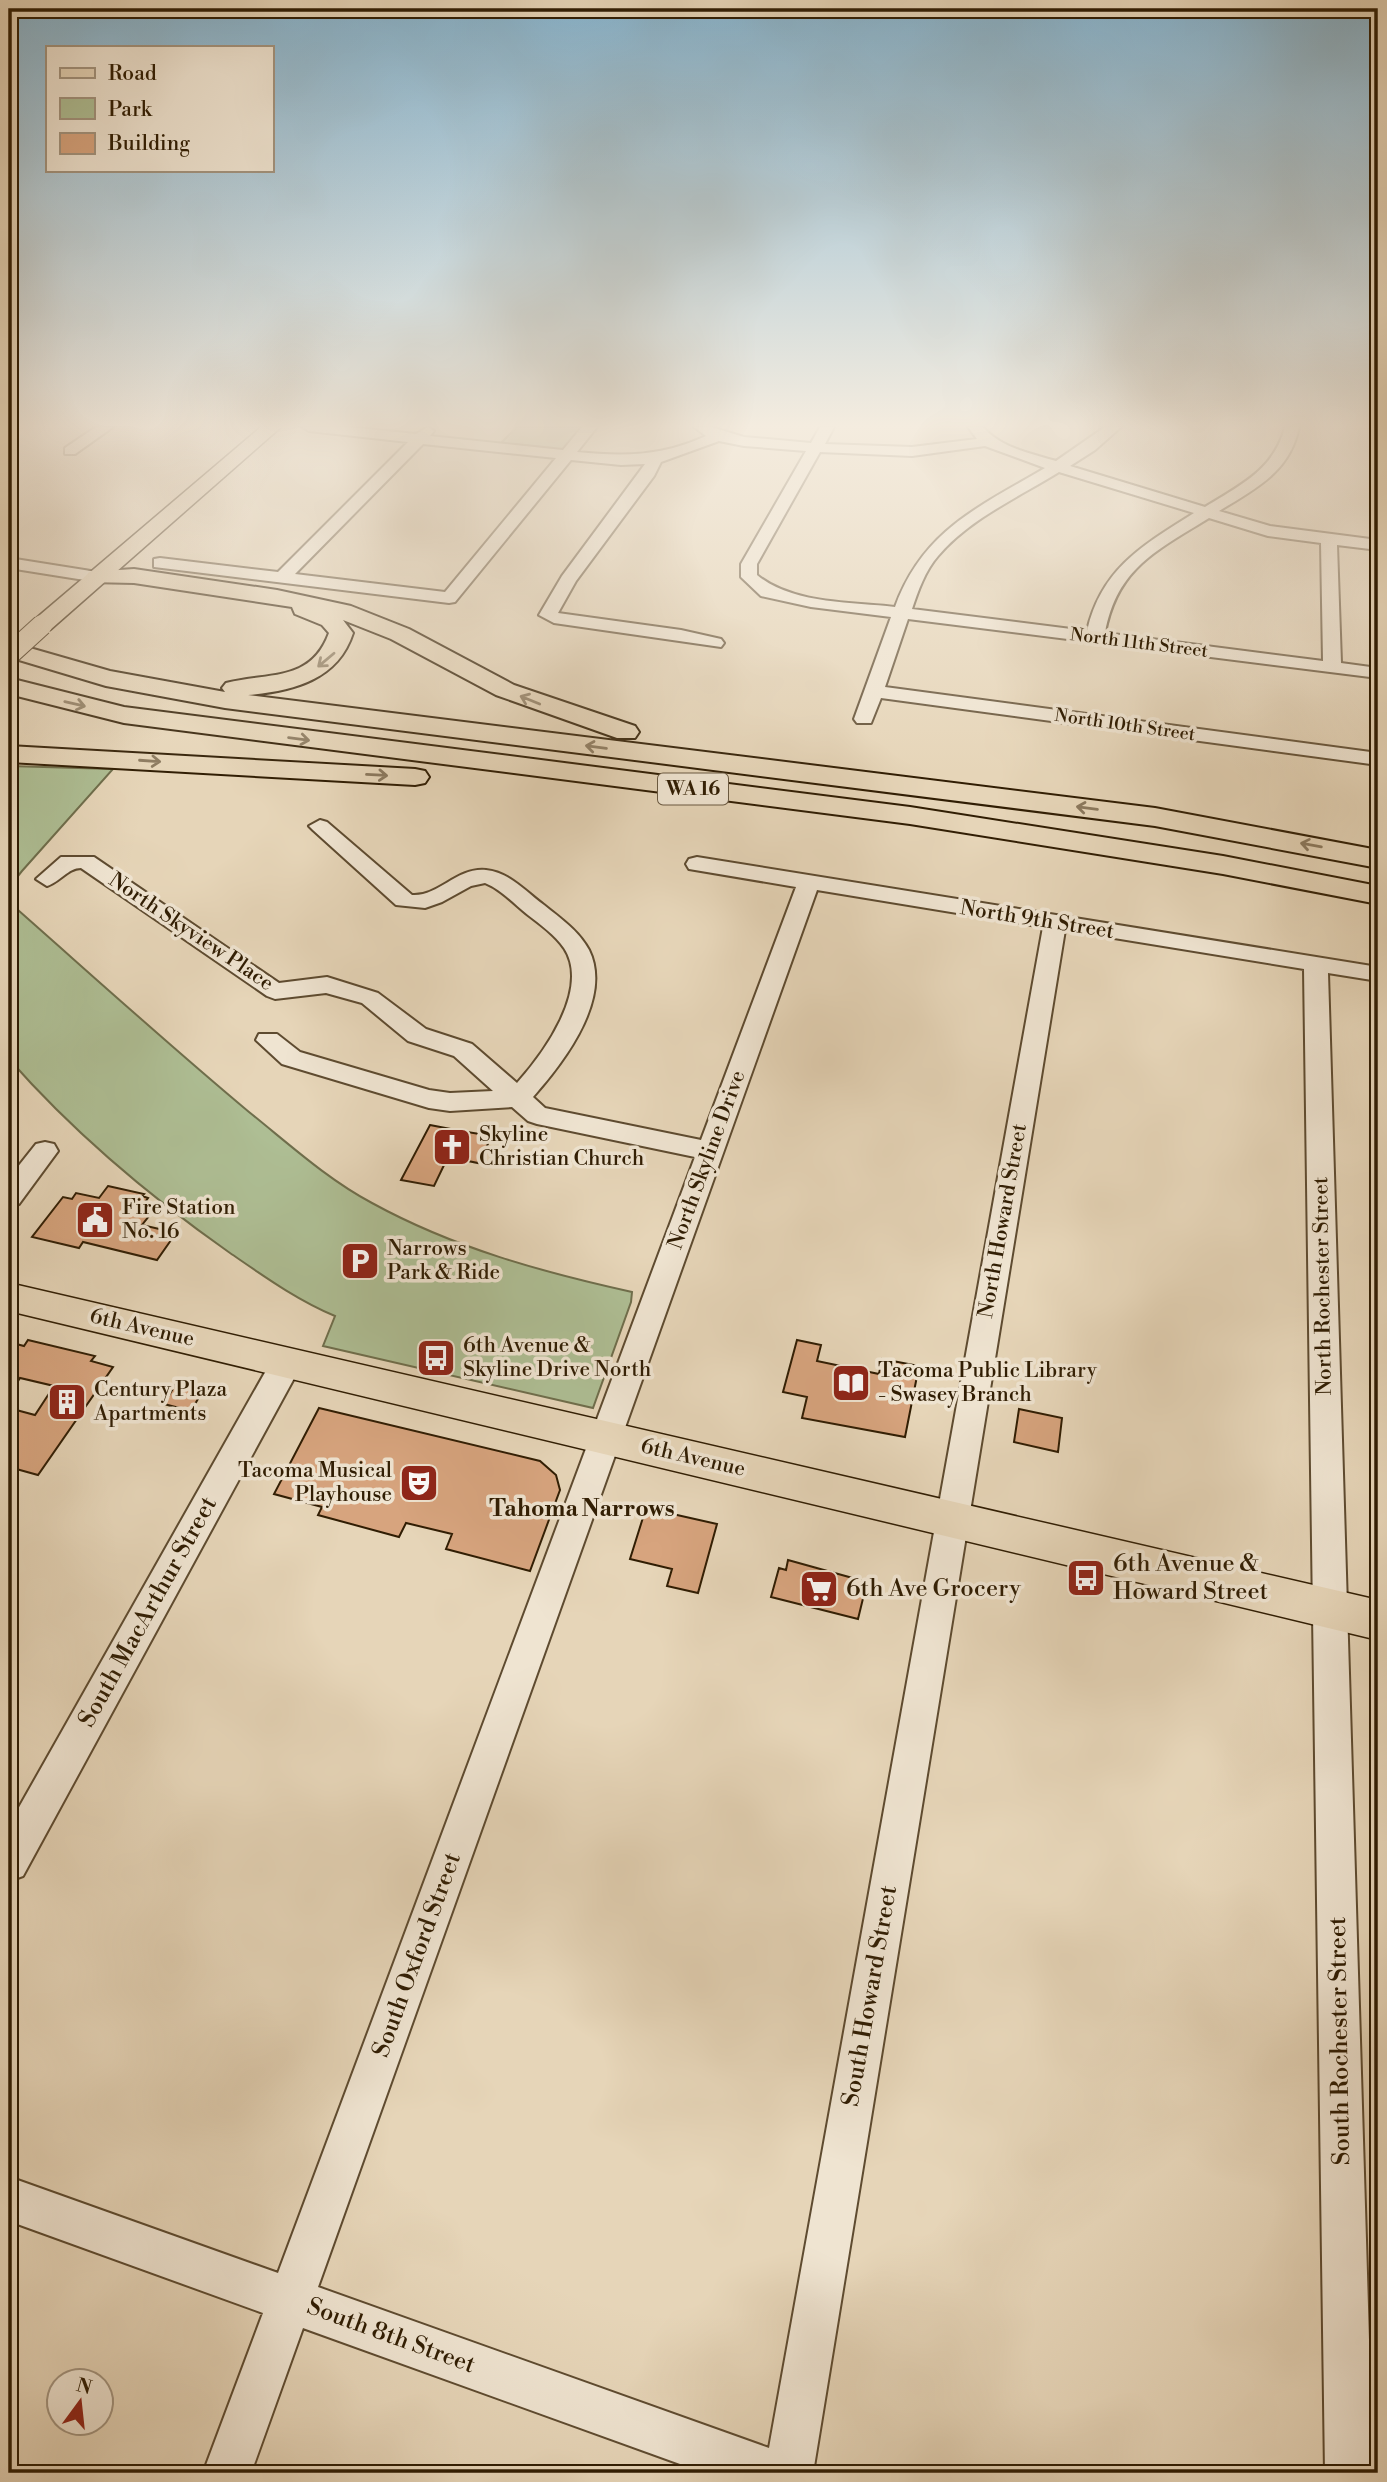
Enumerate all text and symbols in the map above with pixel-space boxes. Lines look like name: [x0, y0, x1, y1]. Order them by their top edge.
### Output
legend: [46, 46, 273, 172]
text: Road: [108, 61, 157, 87]
text: Park: [108, 97, 153, 123]
text: Building: [107, 131, 190, 157]
street label: North 11th Street: [1069, 623, 1210, 663]
one-way arrow: [317, 652, 335, 668]
one-way arrow: [520, 693, 541, 706]
one-way arrow: [63, 698, 86, 711]
street label: North 10th Street: [1053, 704, 1197, 746]
one-way arrow: [287, 732, 310, 745]
one-way arrow: [585, 740, 607, 753]
one-way arrow: [139, 755, 162, 768]
one-way arrow: [366, 768, 389, 781]
road number: WA 16: [658, 774, 728, 804]
one-way arrow: [1076, 802, 1099, 815]
one-way arrow: [1300, 838, 1323, 851]
street label: North Skyview Place: [104, 867, 278, 997]
street label: North 9th Street: [958, 895, 1116, 945]
street label: North Skyline Drive: [663, 1067, 751, 1253]
street label: North Howard Street: [973, 1121, 1033, 1320]
place label: Skyline Christian Church: [479, 1122, 645, 1172]
church icon: Skyline Christian Church: [431, 1126, 473, 1168]
street label: North Rochester Street: [1308, 1176, 1338, 1396]
place label: Fire Station No. 16: [122, 1195, 236, 1245]
public building icon: Fire Station No. 16: [74, 1199, 116, 1241]
place label: Narrows Park & Ride: [387, 1236, 500, 1286]
parking icon: Narrows Park & Ride: [339, 1240, 381, 1282]
street label: 6th Avenue: [87, 1303, 197, 1353]
place label: 6th Avenue & Skyline Drive North: [463, 1333, 652, 1383]
bus stop icon: 6th Avenue & Skyline Drive North: [415, 1337, 457, 1379]
place label: Tacoma Public Library - Swasey Branch: [878, 1358, 1098, 1408]
library icon: Tacoma Public Library - Swasey Branch: [830, 1362, 872, 1404]
place label: Century Plaza Apartments: [93, 1377, 228, 1427]
building icon: Century Plaza Apartments: [46, 1381, 88, 1423]
street label: 6th Avenue: [638, 1433, 748, 1483]
place label: Tacoma Musical Playhouse: [238, 1458, 392, 1508]
theatre icon: Tacoma Musical Playhouse: [398, 1462, 440, 1504]
street label: South MacArthur Street: [72, 1491, 224, 1733]
district label: Tahoma Narrows: [489, 1495, 675, 1523]
place label: 6th Avenue & Howard Street: [1113, 1549, 1269, 1607]
bus stop icon: 6th Avenue & Howard Street: [1065, 1557, 1107, 1599]
supermarket icon: 6th Ave Grocery: [798, 1568, 840, 1610]
place label: 6th Ave Grocery: [846, 1574, 1021, 1604]
street label: South Oxford Street: [366, 1848, 468, 2061]
street label: South Howard Street: [836, 1883, 904, 2109]
street label: South Rochester Street: [1323, 1916, 1357, 2166]
street label: South 8th Street: [303, 2292, 480, 2381]
north arrow: [46, 2366, 116, 2436]
text: N: [74, 2373, 95, 2400]

